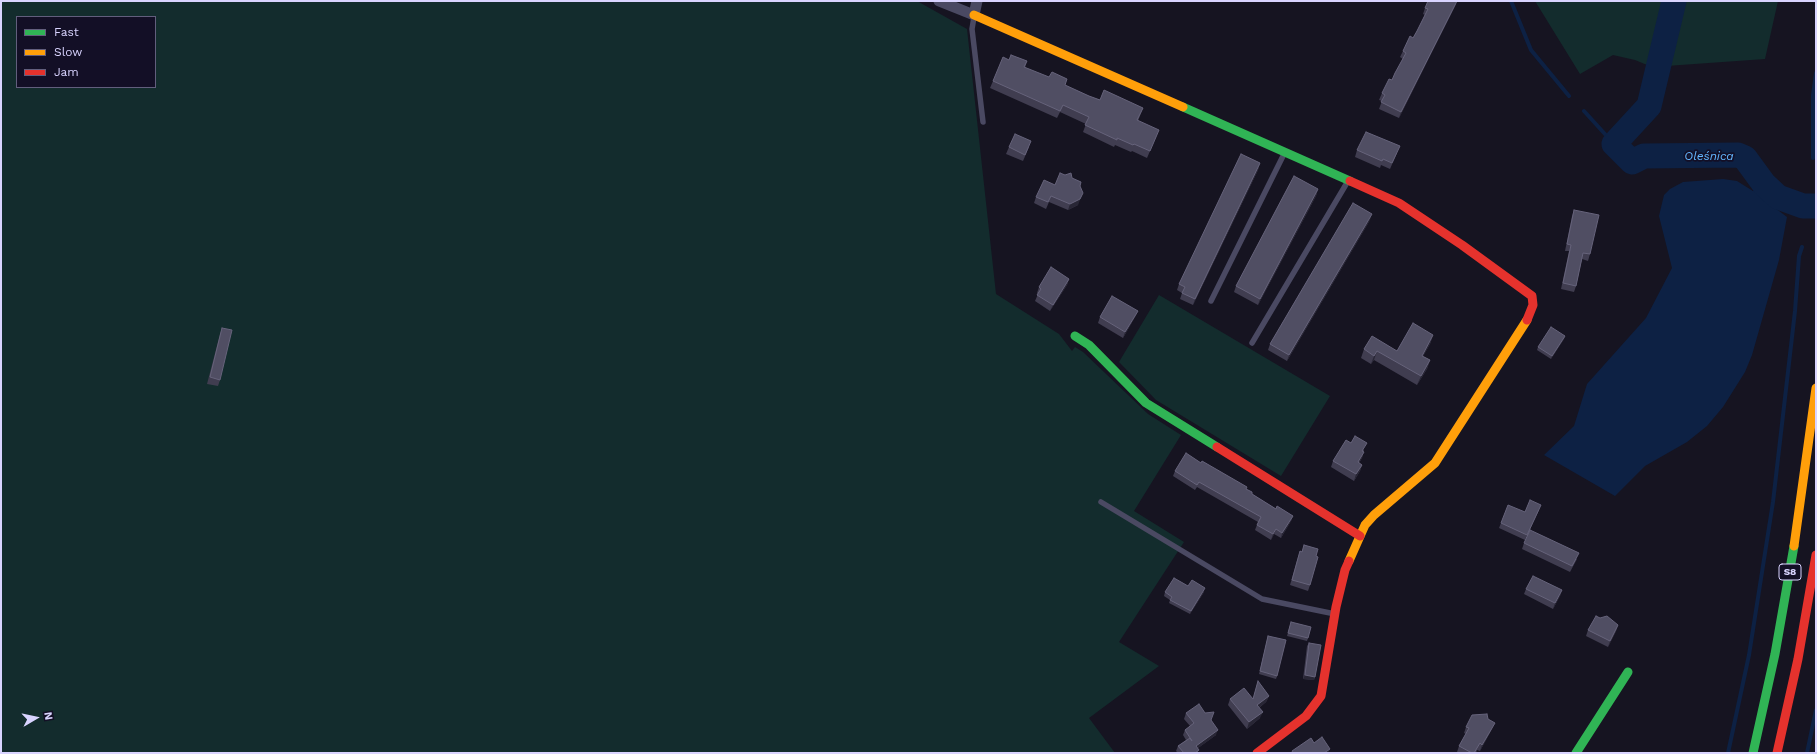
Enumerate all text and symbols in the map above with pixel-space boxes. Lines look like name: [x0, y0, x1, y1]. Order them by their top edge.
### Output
legend: [16, 16, 156, 88]
text: Fast: [54, 25, 79, 39]
text: Slow: [54, 45, 82, 59]
text: Jam: [54, 65, 79, 79]
water label: Oleśnica: [1684, 149, 1734, 163]
road number: S8: [1779, 564, 1801, 580]
north arrow: [16, 698, 56, 738]
text: N: [41, 711, 55, 721]

